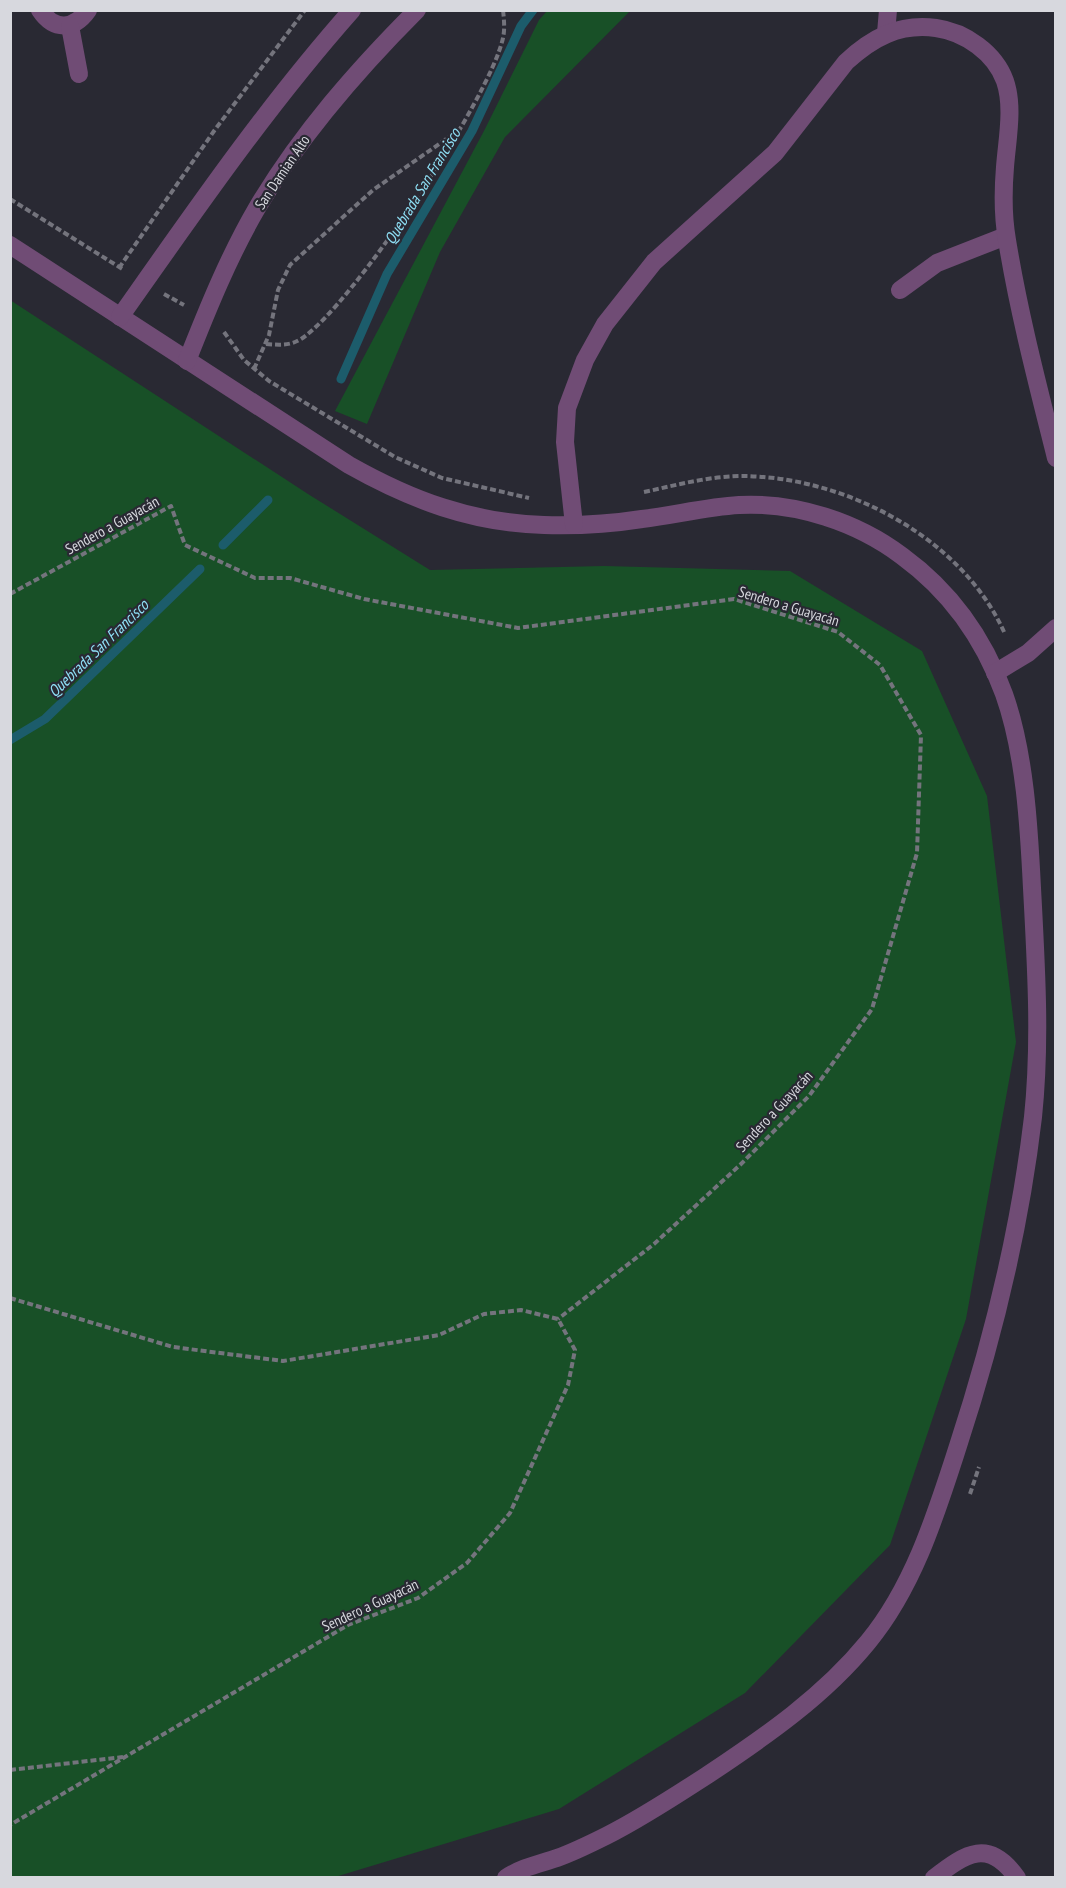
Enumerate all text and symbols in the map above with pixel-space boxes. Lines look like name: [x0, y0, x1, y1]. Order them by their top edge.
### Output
water label: Quebrada San Francisco: [379, 123, 465, 248]
street label: San Damian Alto: [250, 131, 314, 213]
street label: Sendero a Guayacán: [62, 491, 162, 559]
street label: Sendero a Guayacán: [736, 582, 842, 630]
water label: Quebrada San Francisco: [44, 594, 153, 701]
street label: Sendero a Guayacán: [731, 1066, 817, 1156]
street label: Sendero a Guayacán: [319, 1574, 421, 1636]

